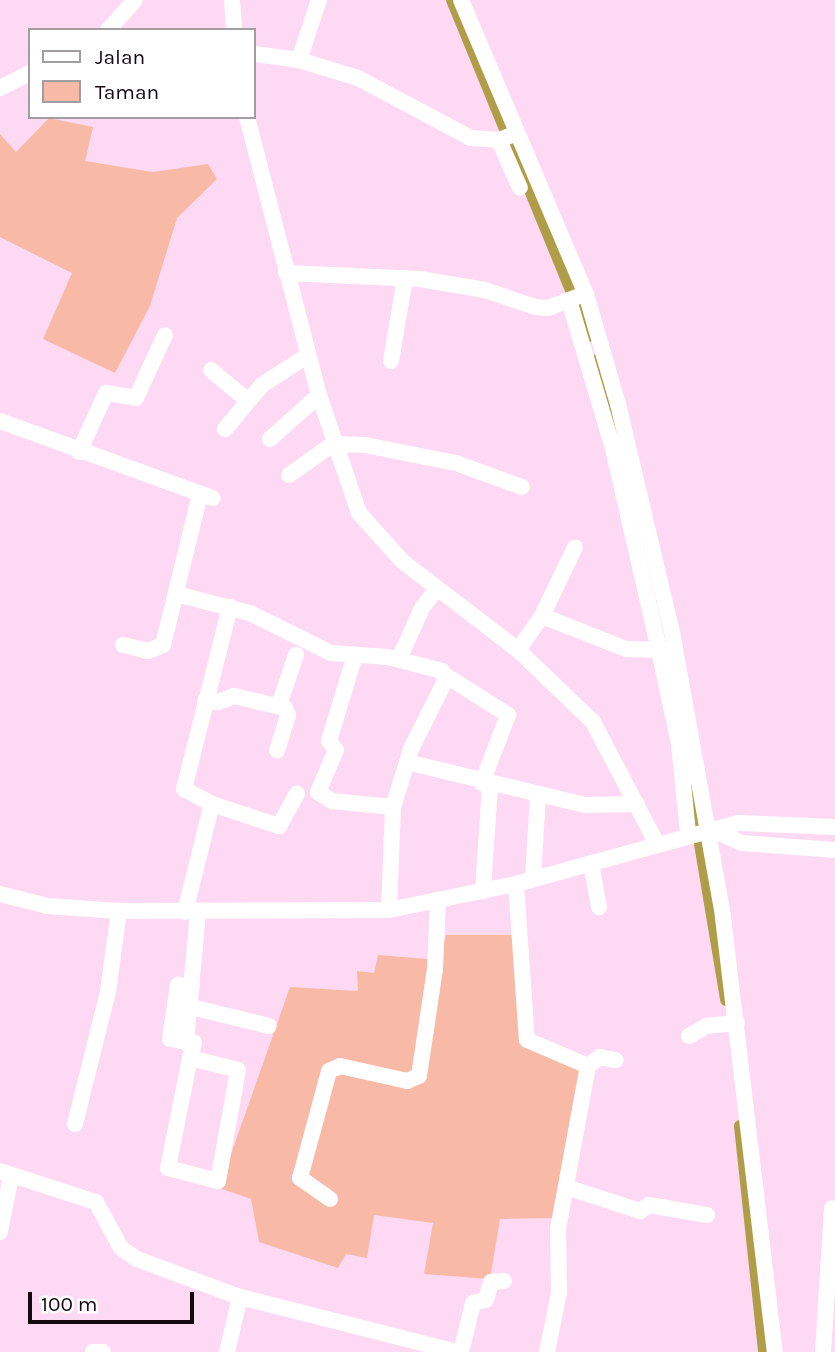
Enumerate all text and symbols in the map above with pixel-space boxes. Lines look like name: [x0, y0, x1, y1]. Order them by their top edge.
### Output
legend: [28, 28, 256, 119]
text: Jalan: [95, 45, 145, 69]
text: Taman: [95, 80, 159, 104]
scale bar: [32, 1278, 198, 1322]
text: 100 m: [41, 1292, 98, 1316]

